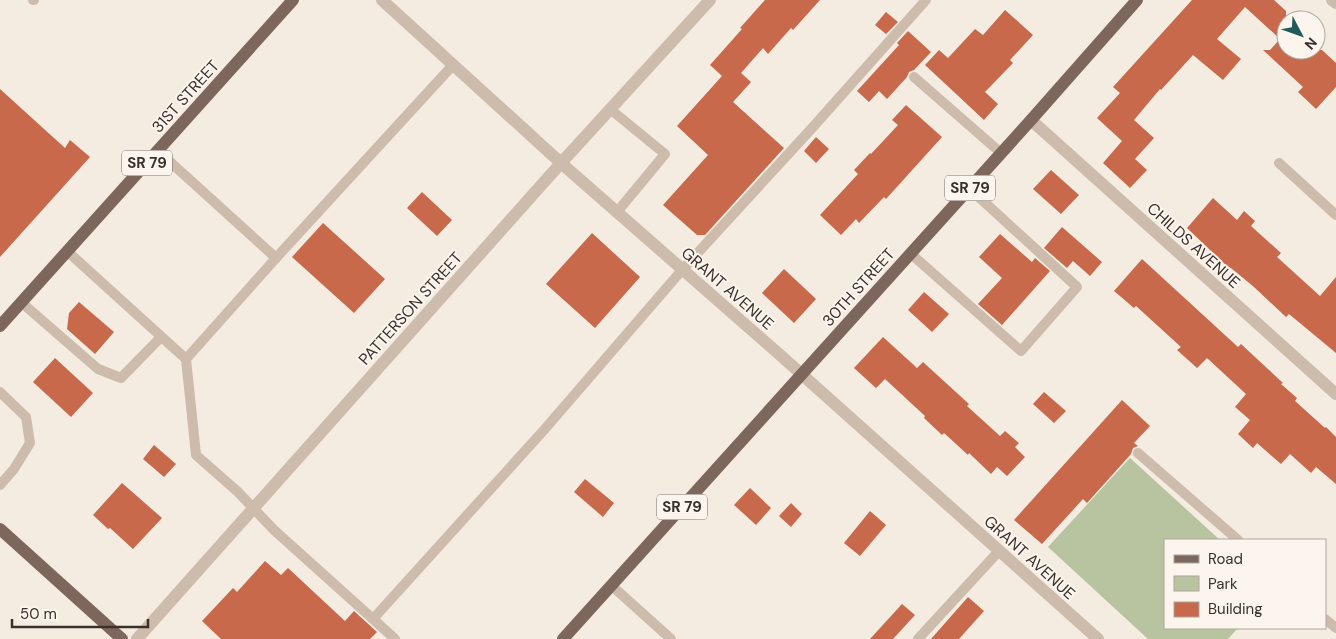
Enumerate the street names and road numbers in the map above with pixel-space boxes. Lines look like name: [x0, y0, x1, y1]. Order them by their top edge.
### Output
street label: 31ST STREET: [147, 55, 224, 137]
road number: SR 79: [122, 150, 172, 176]
road number: SR 79: [945, 176, 995, 200]
street label: CHILDS AVENUE: [1143, 198, 1245, 293]
street label: GRANT AVENUE: [677, 242, 778, 334]
street label: 30TH STREET: [818, 244, 899, 331]
street label: PATTERSON STREET: [354, 247, 467, 369]
road number: SR 79: [657, 494, 707, 520]
street label: GRANT AVENUE: [980, 511, 1080, 604]

